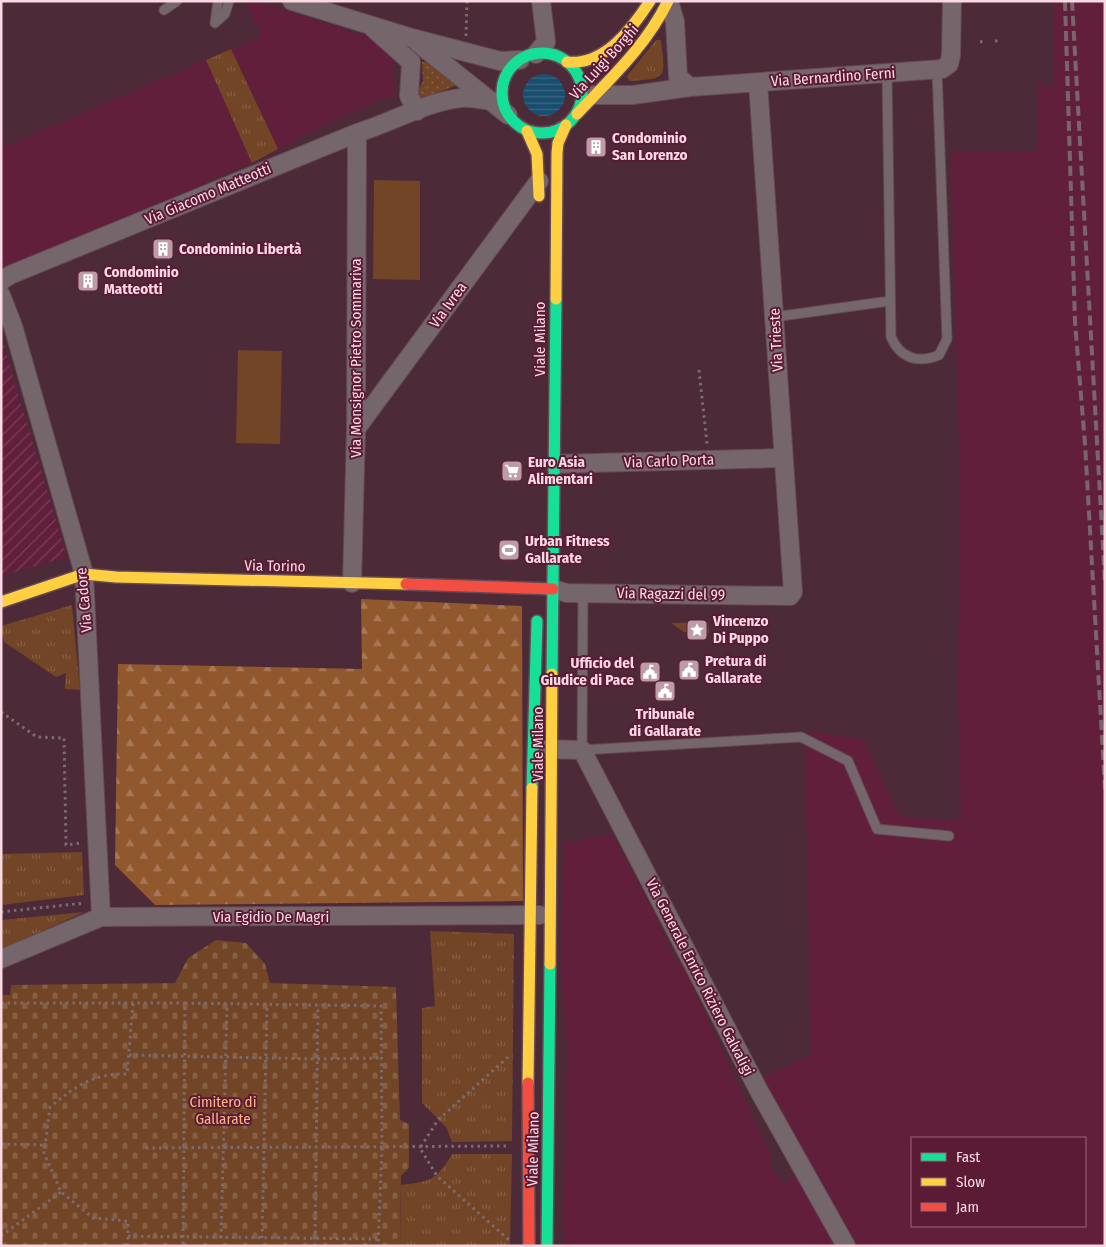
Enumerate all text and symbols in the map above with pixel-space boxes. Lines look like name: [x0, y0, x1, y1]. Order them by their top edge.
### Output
street label: Via Luigi Borghi: [566, 21, 642, 103]
street label: Via Bernardino Ferni: [770, 64, 896, 90]
place label: Condominio San Lorenzo: [612, 129, 688, 164]
building icon: Condominio San Lorenzo: [584, 135, 608, 159]
street label: Via Giacomo Matteotti: [142, 159, 274, 229]
building icon: Condominio Libertà: [151, 237, 175, 261]
place label: Condominio Libertà: [179, 240, 302, 258]
street label: Via Monsignor Pietro Sommariva: [347, 258, 365, 458]
place label: Condominio Matteotti: [104, 263, 179, 298]
building icon: Condominio Matteotti: [76, 269, 100, 293]
street label: Via Ivrea: [425, 279, 471, 331]
street label: Viale Milano: [531, 301, 549, 376]
street label: Via Trieste: [765, 308, 787, 372]
street label: Via Carlo Porta: [624, 450, 714, 472]
place label: Euro Asia Alimentari: [527, 453, 593, 488]
supermarket icon: Euro Asia Alimentari: [500, 459, 524, 483]
place label: Urban Fitness Gallarate: [525, 532, 610, 567]
sports icon: Urban Fitness Gallarate: [497, 538, 521, 562]
street label: Via Torino: [244, 556, 306, 576]
street label: Via Cadore: [72, 567, 96, 633]
street label: Via Ragazzi del 99: [617, 584, 725, 604]
place label: Vincenzo Di Puppo: [712, 612, 769, 647]
place icon: Vincenzo Di Puppo: [685, 618, 709, 642]
place label: Pretura di Gallarate: [705, 652, 766, 687]
place label: Ufficio del Giudice di Pace: [541, 654, 635, 689]
public building icon: Pretura di Gallarate: [677, 658, 701, 682]
public building icon: Ufficio del Giudice di Pace: [638, 660, 662, 684]
public building icon: Tribunale di Gallarate: [653, 679, 677, 703]
place label: Tribunale di Gallarate: [629, 705, 701, 740]
street label: Viale Milano: [529, 706, 547, 781]
street label: Via Generale Enrico Riziero Galvaligi: [642, 875, 758, 1079]
street label: Via Egidio De Magri: [213, 908, 329, 926]
park label: Cimitero di Gallarate: [190, 1093, 256, 1128]
street label: Viale Milano: [523, 1111, 543, 1187]
legend: [911, 1137, 1086, 1227]
text: Fast: [956, 1148, 980, 1166]
text: Slow: [956, 1173, 985, 1191]
text: Jam: [956, 1198, 979, 1216]

